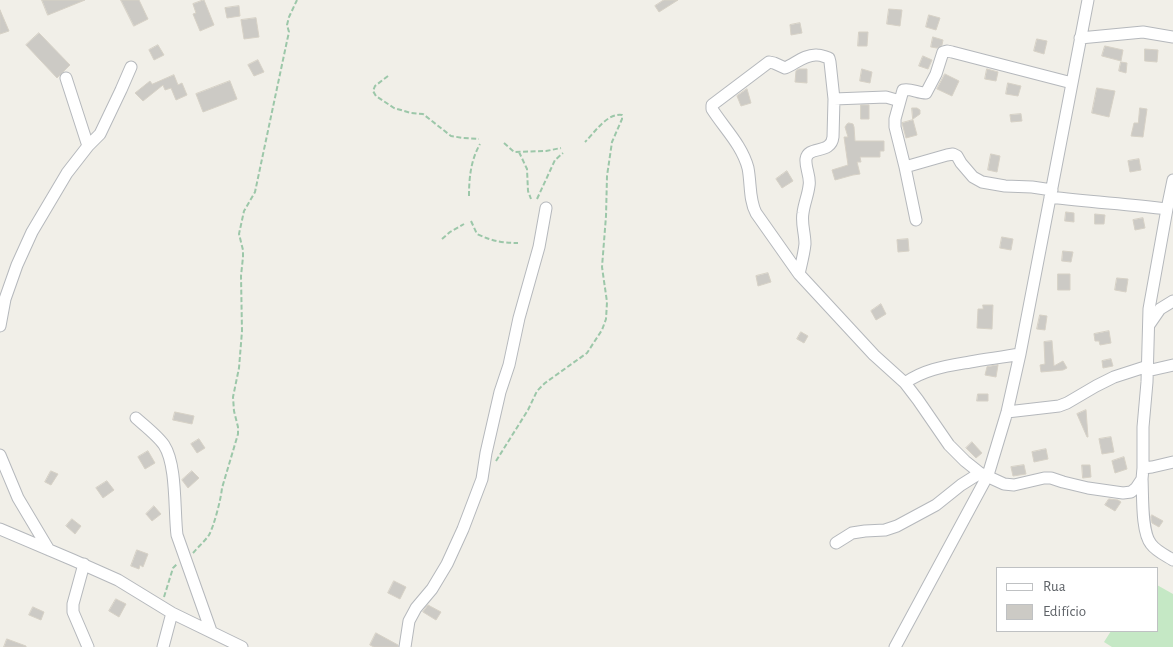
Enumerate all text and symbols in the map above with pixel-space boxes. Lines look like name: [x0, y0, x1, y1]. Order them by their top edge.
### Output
legend: [996, 567, 1158, 632]
text: Rua: [1043, 579, 1066, 594]
text: Edifício: [1043, 604, 1086, 619]

